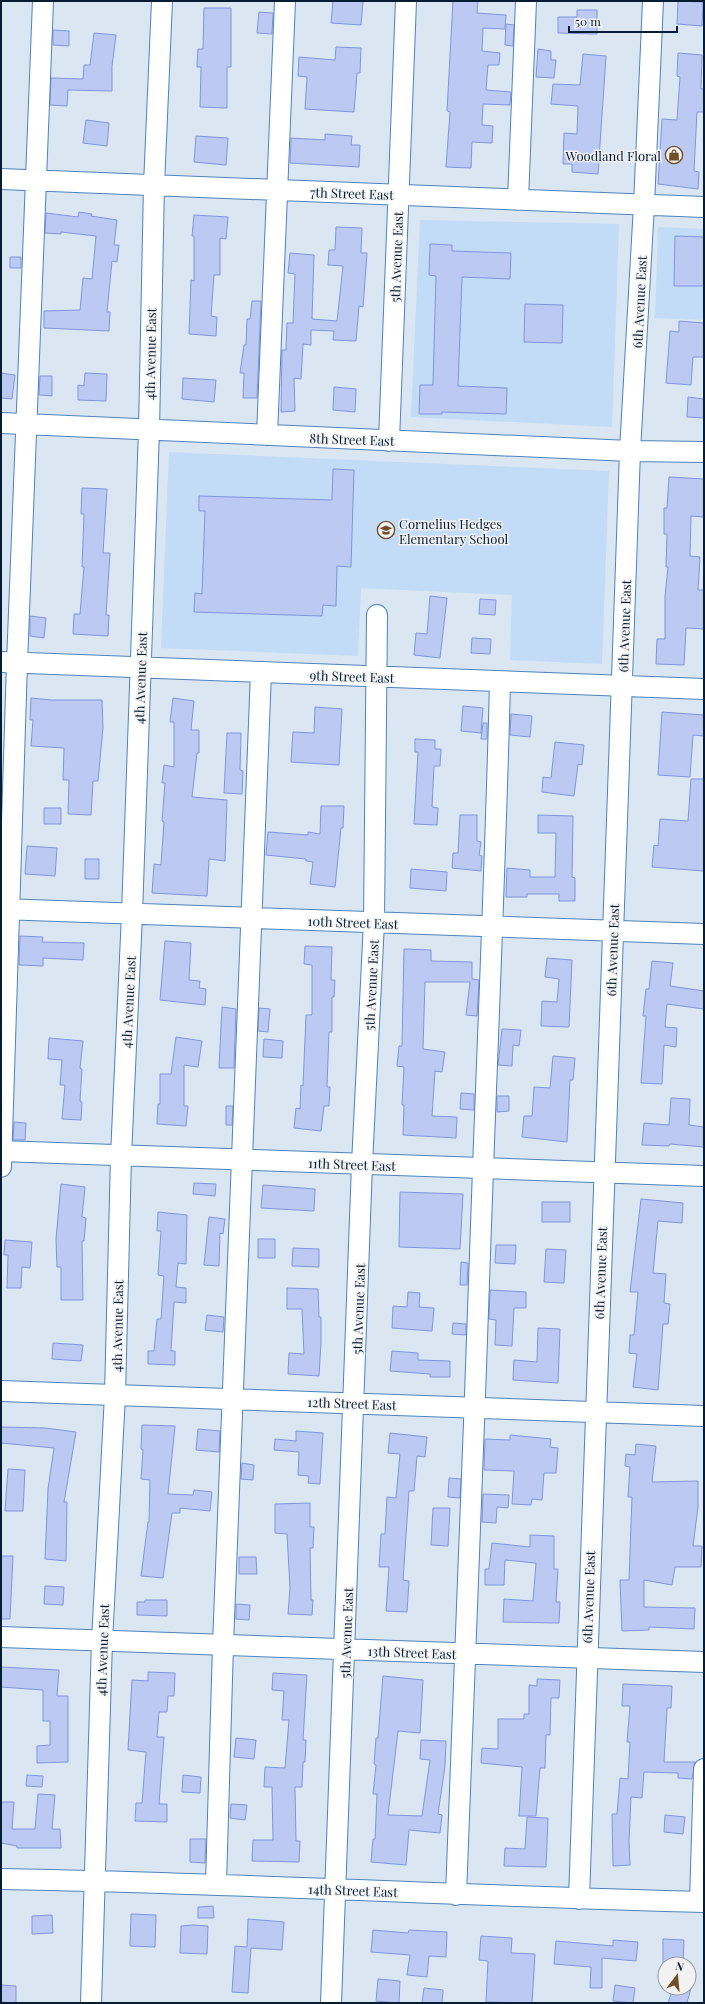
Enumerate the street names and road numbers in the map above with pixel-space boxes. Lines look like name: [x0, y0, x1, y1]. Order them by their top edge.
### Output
street label: 7th Street East: [310, 183, 394, 203]
street label: 5th Avenue East: [386, 211, 406, 303]
street label: 6th Avenue East: [628, 255, 650, 349]
street label: 4th Avenue East: [141, 307, 159, 400]
street label: 8th Street East: [309, 429, 395, 449]
street label: 6th Avenue East: [614, 579, 634, 673]
street label: 4th Avenue East: [130, 631, 150, 724]
street label: 9th Street East: [309, 666, 395, 686]
street label: 6th Avenue East: [602, 903, 622, 997]
street label: 10th Street East: [307, 912, 399, 932]
street label: 5th Avenue East: [360, 939, 382, 1031]
street label: 4th Avenue East: [117, 955, 139, 1049]
street label: 11th Street East: [308, 1154, 397, 1174]
street label: 6th Avenue East: [590, 1226, 610, 1320]
street label: 5th Avenue East: [348, 1263, 368, 1355]
street label: 4th Avenue East: [108, 1279, 126, 1372]
street label: 12th Street East: [307, 1393, 397, 1413]
street label: 6th Avenue East: [578, 1550, 598, 1644]
street label: 5th Avenue East: [336, 1587, 356, 1679]
street label: 4th Avenue East: [92, 1603, 112, 1696]
street label: 13th Street East: [367, 1642, 457, 1662]
street label: 14th Street East: [308, 1880, 398, 1900]

